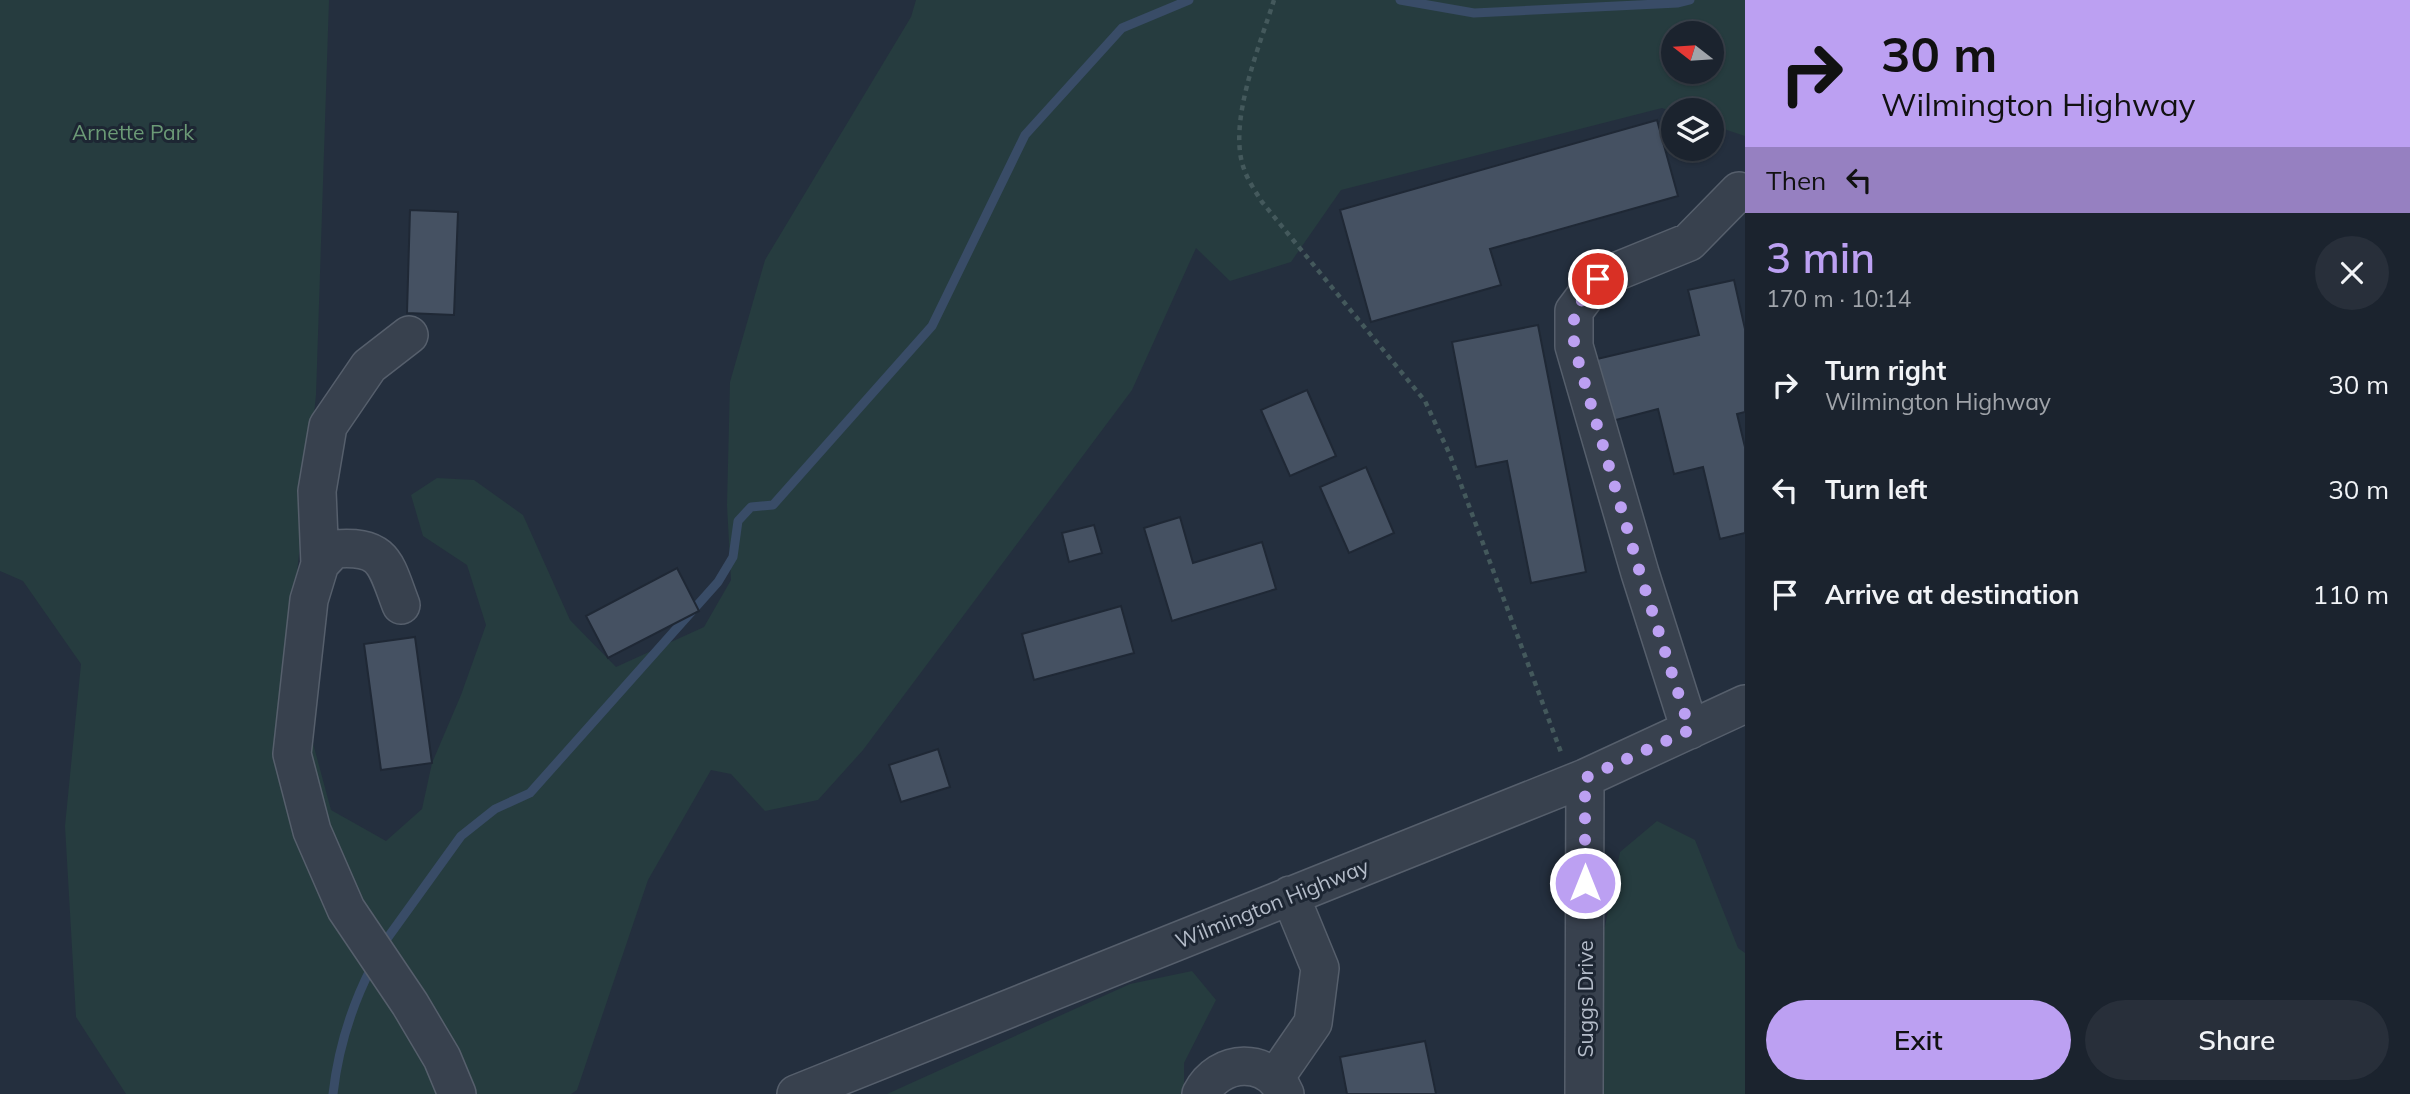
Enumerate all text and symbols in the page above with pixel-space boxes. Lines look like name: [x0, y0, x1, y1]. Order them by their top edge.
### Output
north arrow: [1661, 21, 1724, 84]
map controls: [1661, 21, 1724, 161]
text: 30 m: [1881, 23, 1997, 84]
icon: right: [1766, 28, 1857, 119]
text: Wilmington Highway: [1881, 84, 2196, 124]
button: layers: [1661, 98, 1724, 161]
park label: Arnette Park: [72, 119, 194, 145]
icon: left: [1840, 161, 1878, 199]
text: Then: [1766, 164, 1826, 197]
text: 3 min: [1766, 231, 1875, 284]
button: close: [2315, 236, 2389, 310]
pin: [1568, 249, 1628, 309]
icon: arrive: [1579, 260, 1617, 298]
text: 170 m · 10:14: [1766, 284, 1911, 313]
text: Turn right: [1825, 354, 1946, 387]
icon: right: [1766, 366, 1804, 404]
text: 30 m: [2328, 368, 2389, 401]
text: Wilmington Highway: [1825, 387, 2051, 416]
icon: left: [1766, 471, 1804, 509]
text: Turn left: [1825, 473, 1927, 506]
text: 30 m: [2328, 473, 2389, 506]
icon: arrive: [1766, 576, 1804, 614]
text: Arrive at destination: [1825, 578, 2080, 611]
text: 110 m: [2313, 578, 2389, 611]
position arrow: [1548, 846, 1622, 920]
street label: Wilmington Highway: [1171, 852, 1373, 954]
street label: Suggs Drive: [1572, 940, 1598, 1058]
button: Exit: [1766, 1000, 2071, 1080]
button: Share: [2085, 1000, 2389, 1080]

